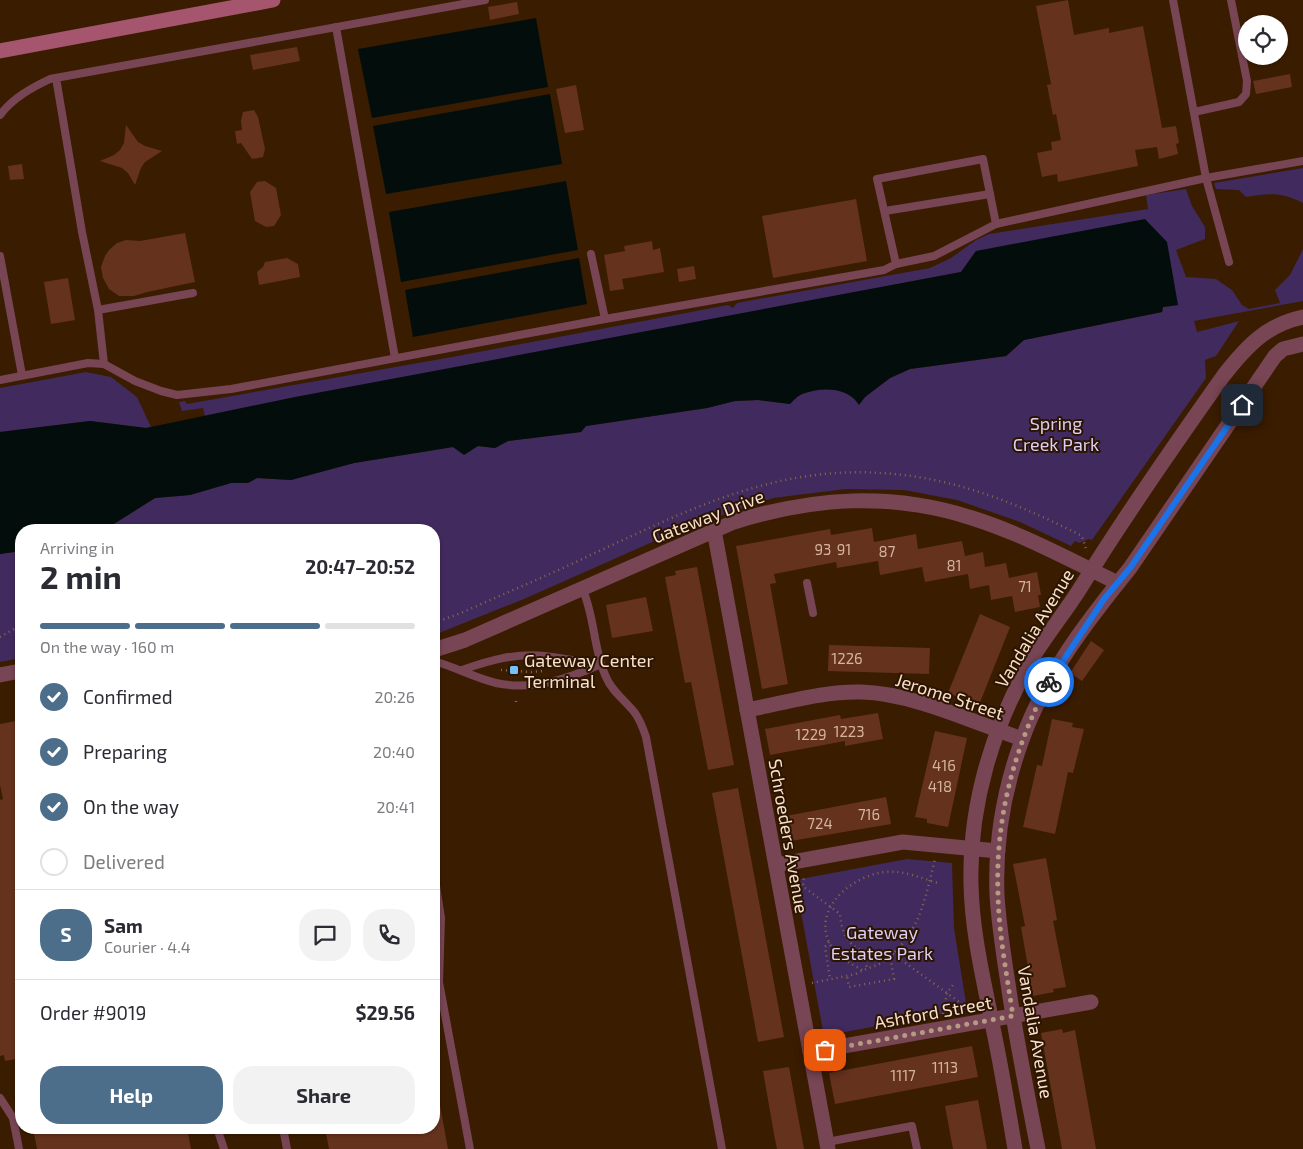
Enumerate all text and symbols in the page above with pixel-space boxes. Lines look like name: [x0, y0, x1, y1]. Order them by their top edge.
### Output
map controls: [1238, 15, 1288, 65]
button: locate: [1238, 15, 1288, 65]
pin: [1221, 384, 1263, 426]
icon: home: [1228, 391, 1256, 419]
park label: Spring Creek Park: [1013, 412, 1099, 455]
street label: Gateway Drive: [649, 485, 767, 547]
text: Arriving in: [40, 538, 114, 557]
house number: 93: [815, 540, 831, 558]
house number: 91: [837, 540, 851, 558]
house number: 87: [879, 542, 896, 560]
text: 20:47–20:52: [305, 555, 415, 578]
house number: 81: [946, 556, 962, 574]
text: 2 min: [40, 557, 122, 595]
street label: Vandalia Avenue: [990, 565, 1078, 691]
house number: 71: [1018, 577, 1032, 595]
text: On the way · 160 m: [40, 637, 174, 656]
place label: Gateway Center Terminal: [524, 649, 654, 692]
house number: 1226: [831, 649, 863, 667]
courier: [1024, 657, 1074, 707]
marker: Gateway Center Terminal: [508, 664, 520, 676]
street label: Jerome Street: [893, 668, 1007, 724]
icon: bike: [1035, 668, 1063, 696]
icon: check: [40, 683, 68, 711]
text: Confirmed: [83, 685, 173, 708]
text: 20:26: [374, 687, 415, 706]
house number: 1223: [833, 722, 865, 740]
house number: 1229: [795, 725, 827, 743]
icon: check: [40, 738, 68, 766]
text: Preparing: [83, 740, 167, 763]
text: 20:40: [373, 742, 415, 761]
house number: 416: [932, 756, 956, 774]
street label: Schroeders Avenue: [765, 757, 813, 915]
house number: 418: [928, 777, 952, 795]
icon: check: [40, 793, 68, 821]
text: On the way: [83, 795, 179, 818]
text: 20:41: [376, 797, 415, 816]
house number: 716: [858, 805, 880, 823]
house number: 724: [807, 814, 833, 832]
text: Delivered: [83, 850, 165, 873]
button: chat: [299, 909, 351, 961]
button: phone: [363, 909, 415, 961]
text: Sam: [104, 914, 143, 937]
park label: Gateway Estates Park: [831, 921, 933, 964]
text: S: [60, 923, 72, 946]
text: Courier · 4.4: [104, 937, 191, 956]
street label: Vandalia Avenue: [1013, 964, 1059, 1100]
street label: Ashford Street: [872, 991, 994, 1033]
text: Order #9019: [40, 1001, 146, 1024]
text: $29.56: [355, 1001, 415, 1024]
pin: [804, 1029, 846, 1071]
icon: bag: [811, 1036, 839, 1064]
house number: 1113: [932, 1058, 958, 1076]
button: Help: [40, 1066, 223, 1124]
button: Share: [233, 1066, 415, 1124]
house number: 1117: [890, 1066, 916, 1084]

